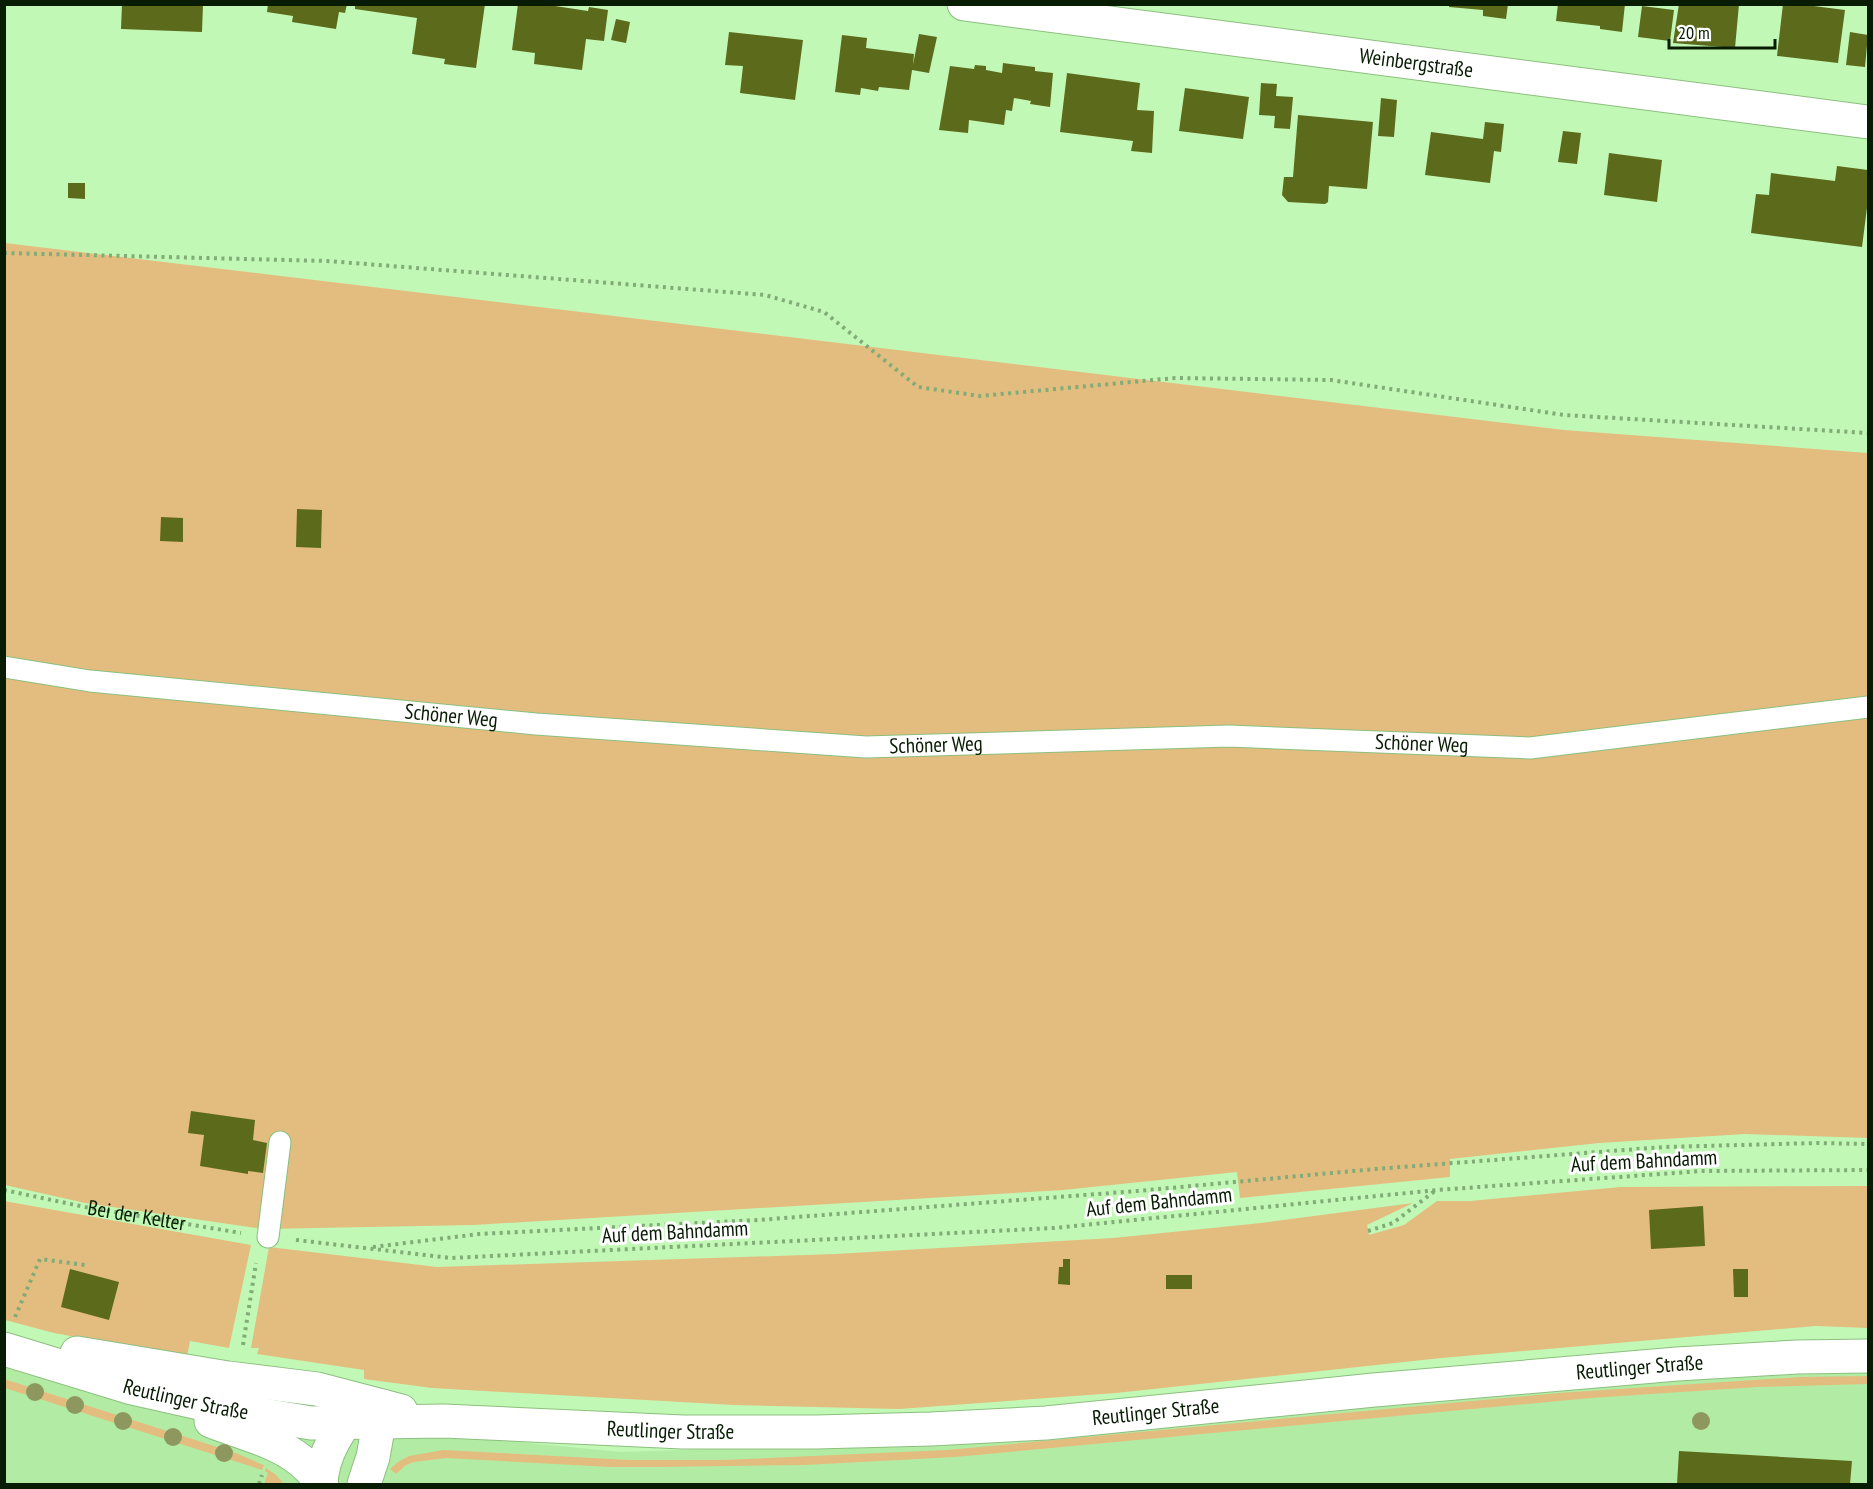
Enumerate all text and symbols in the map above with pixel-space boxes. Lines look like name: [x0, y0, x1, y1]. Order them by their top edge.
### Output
scale bar: [1669, 12, 1776, 50]
text: 20 m: [1678, 21, 1710, 44]
street label: Weinbergstraße: [1358, 42, 1475, 83]
street label: Schöner Weg: [403, 697, 499, 733]
street label: Schöner Weg: [1374, 728, 1469, 759]
street label: Schöner Weg: [889, 729, 983, 759]
street label: Auf dem Bahndamm: [1570, 1143, 1718, 1178]
street label: Auf dem Bahndamm: [1085, 1180, 1233, 1223]
street label: Bei der Kelter: [86, 1194, 188, 1237]
street label: Auf dem Bahndamm: [601, 1214, 749, 1249]
street label: Reutlinger Straße: [1575, 1348, 1704, 1386]
street label: Reutlinger Straße: [120, 1372, 251, 1425]
street label: Reutlinger Straße: [1091, 1392, 1220, 1431]
street label: Reutlinger Straße: [606, 1415, 734, 1445]

